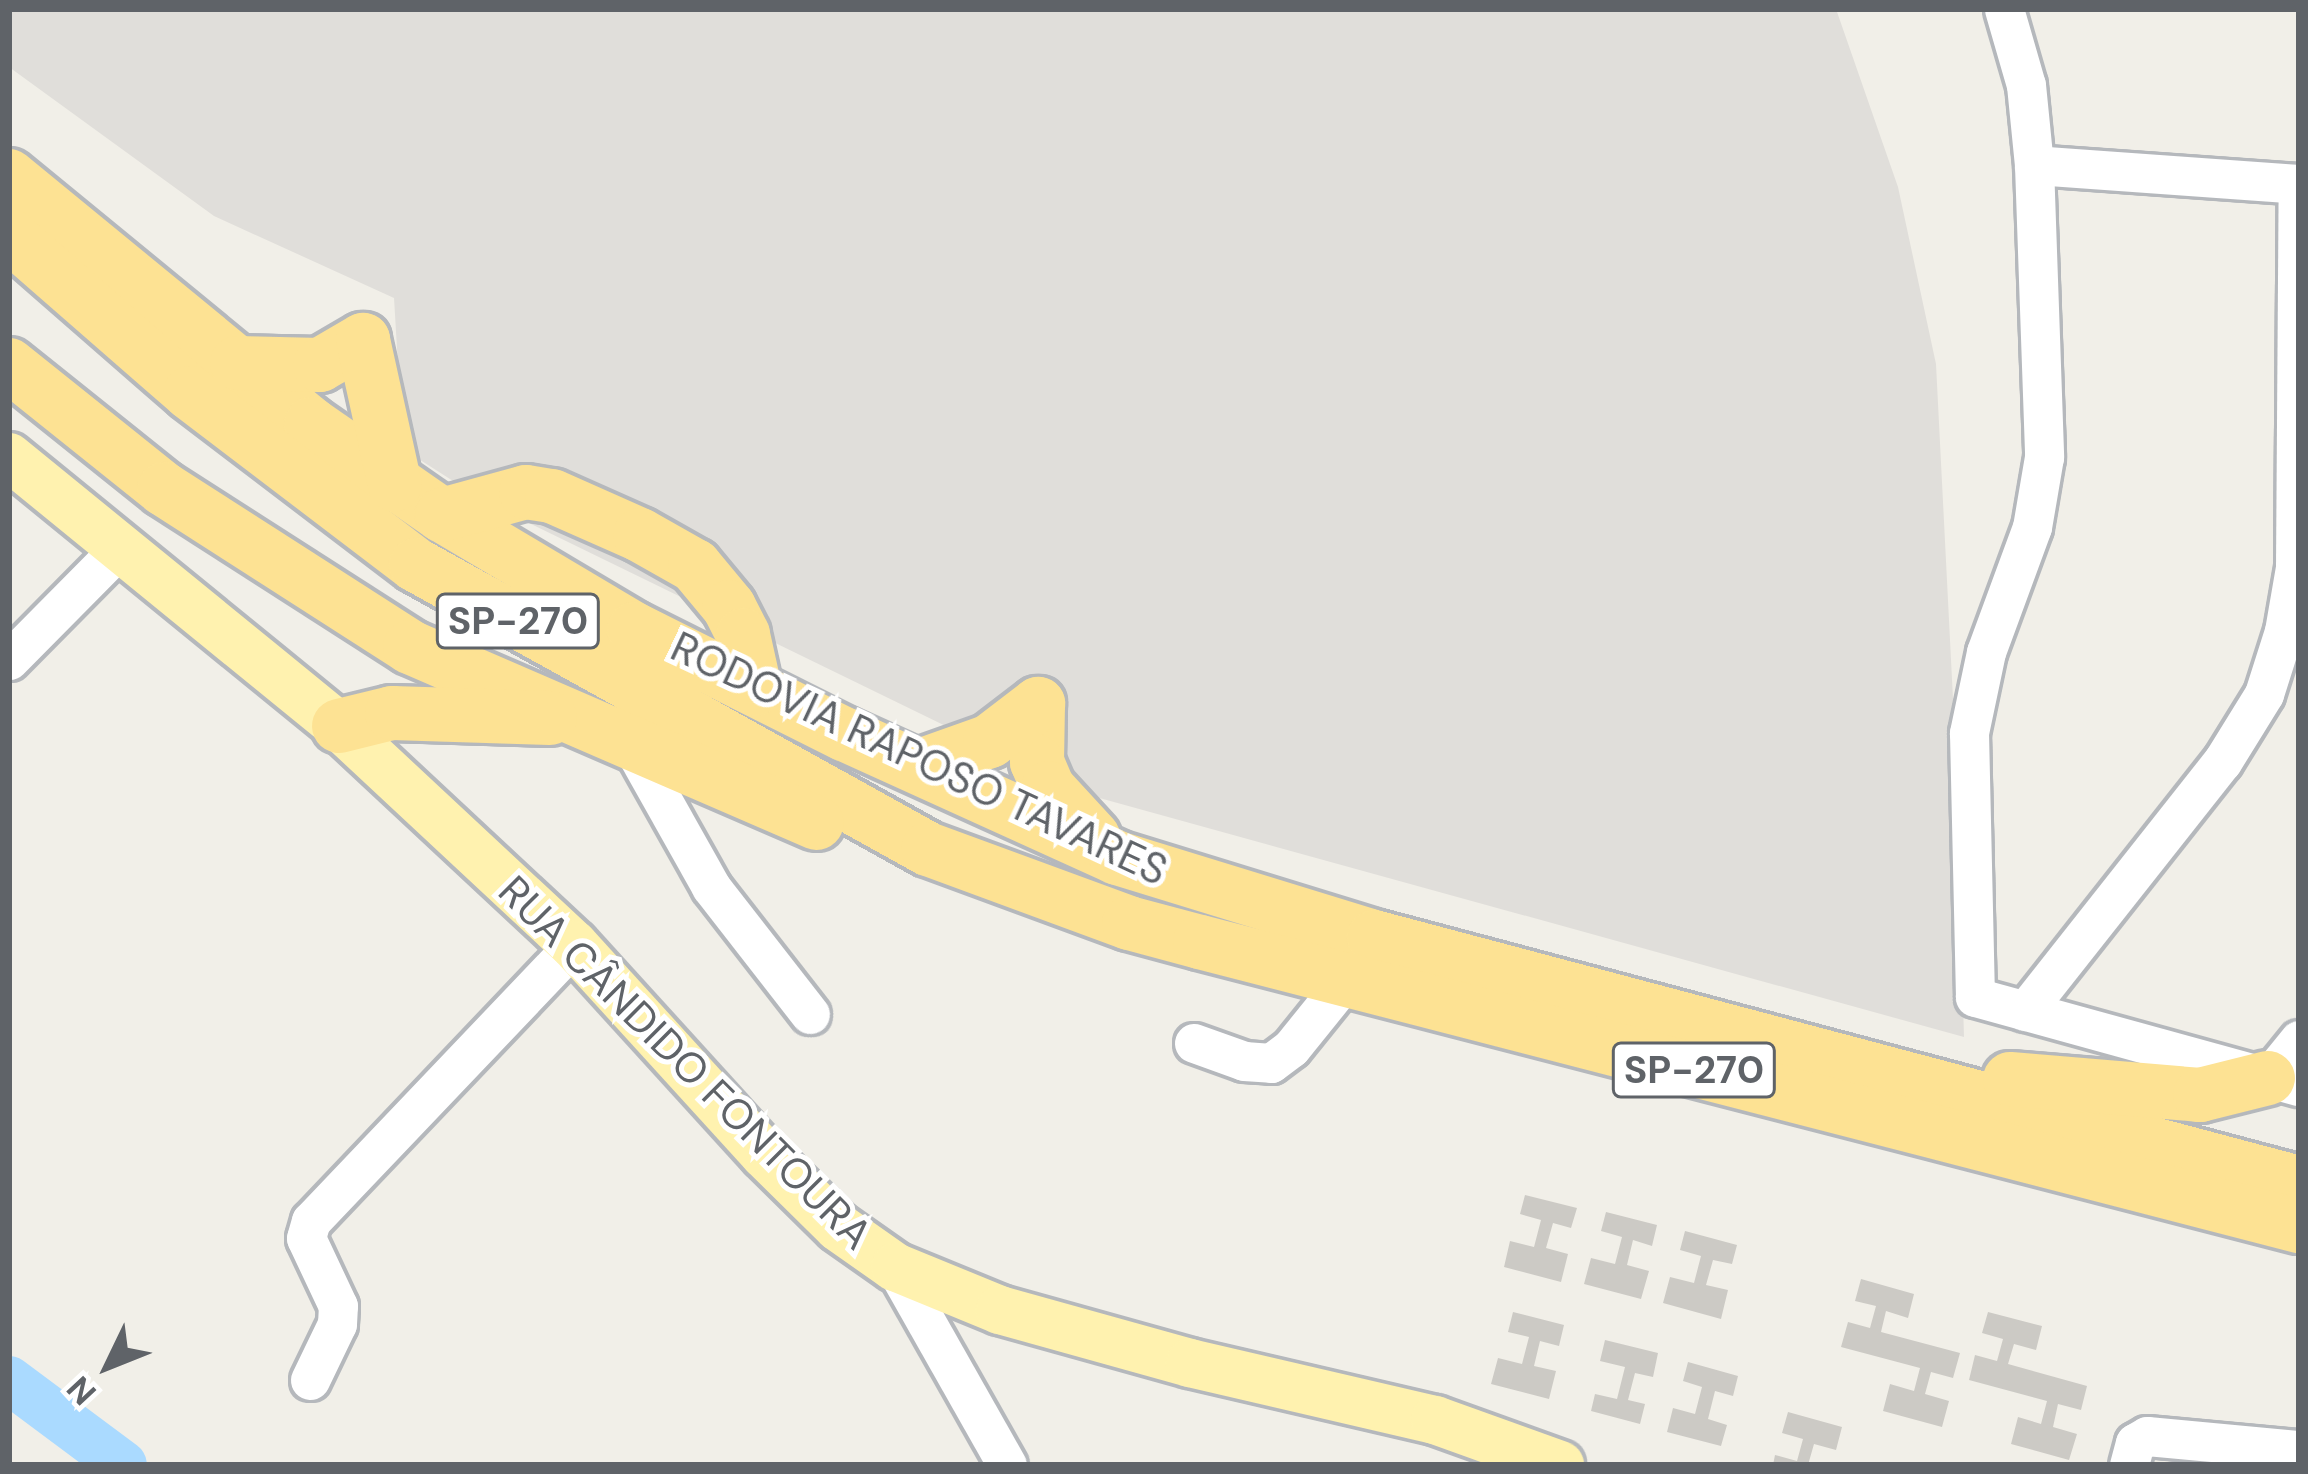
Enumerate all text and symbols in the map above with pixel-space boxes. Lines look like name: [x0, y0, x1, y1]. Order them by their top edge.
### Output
road number: SP-270: [434, 588, 602, 654]
street label: RODOVIA RAPOSO TAVARES: [663, 622, 1175, 896]
street label: RUA CÂNDIDO FONTOURA: [488, 866, 882, 1260]
road number: SP-270: [1610, 1037, 1778, 1103]
north arrow: [48, 1306, 168, 1426]
text: N: [57, 1367, 105, 1414]

